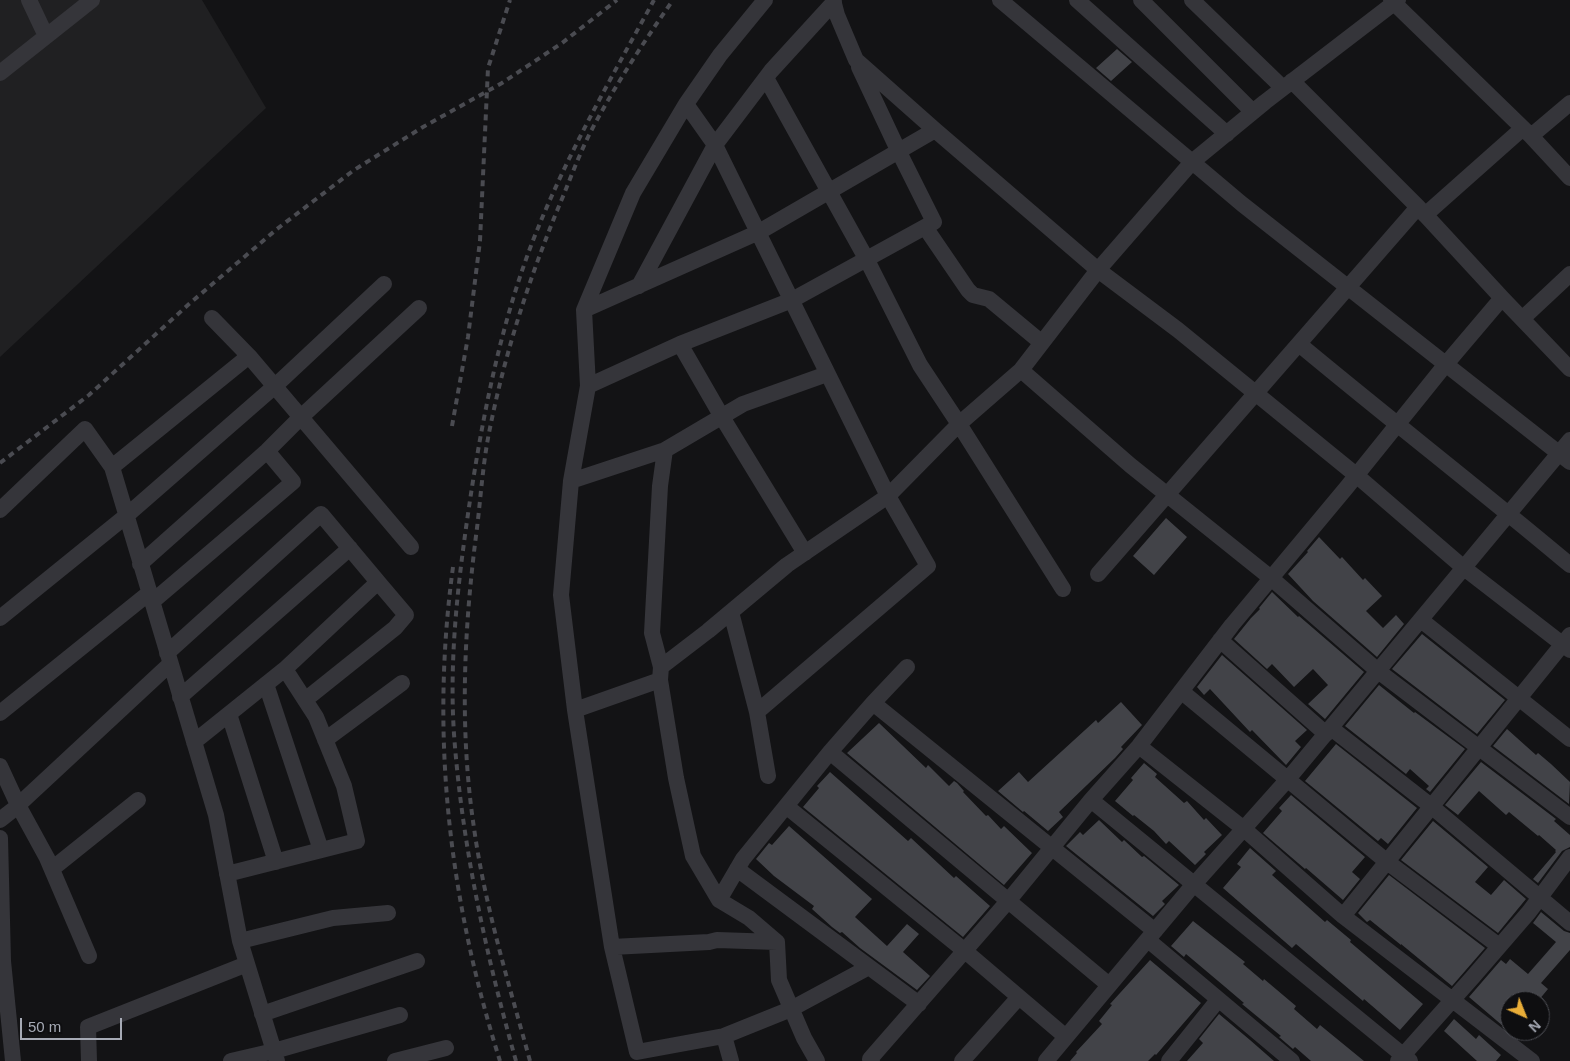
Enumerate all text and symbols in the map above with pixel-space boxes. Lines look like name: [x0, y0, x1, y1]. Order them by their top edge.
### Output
north arrow: [1500, 991, 1550, 1041]
scale bar: [22, 1008, 125, 1040]
text: N: [1526, 1017, 1544, 1035]
text: 50 m: [28, 1018, 61, 1035]

